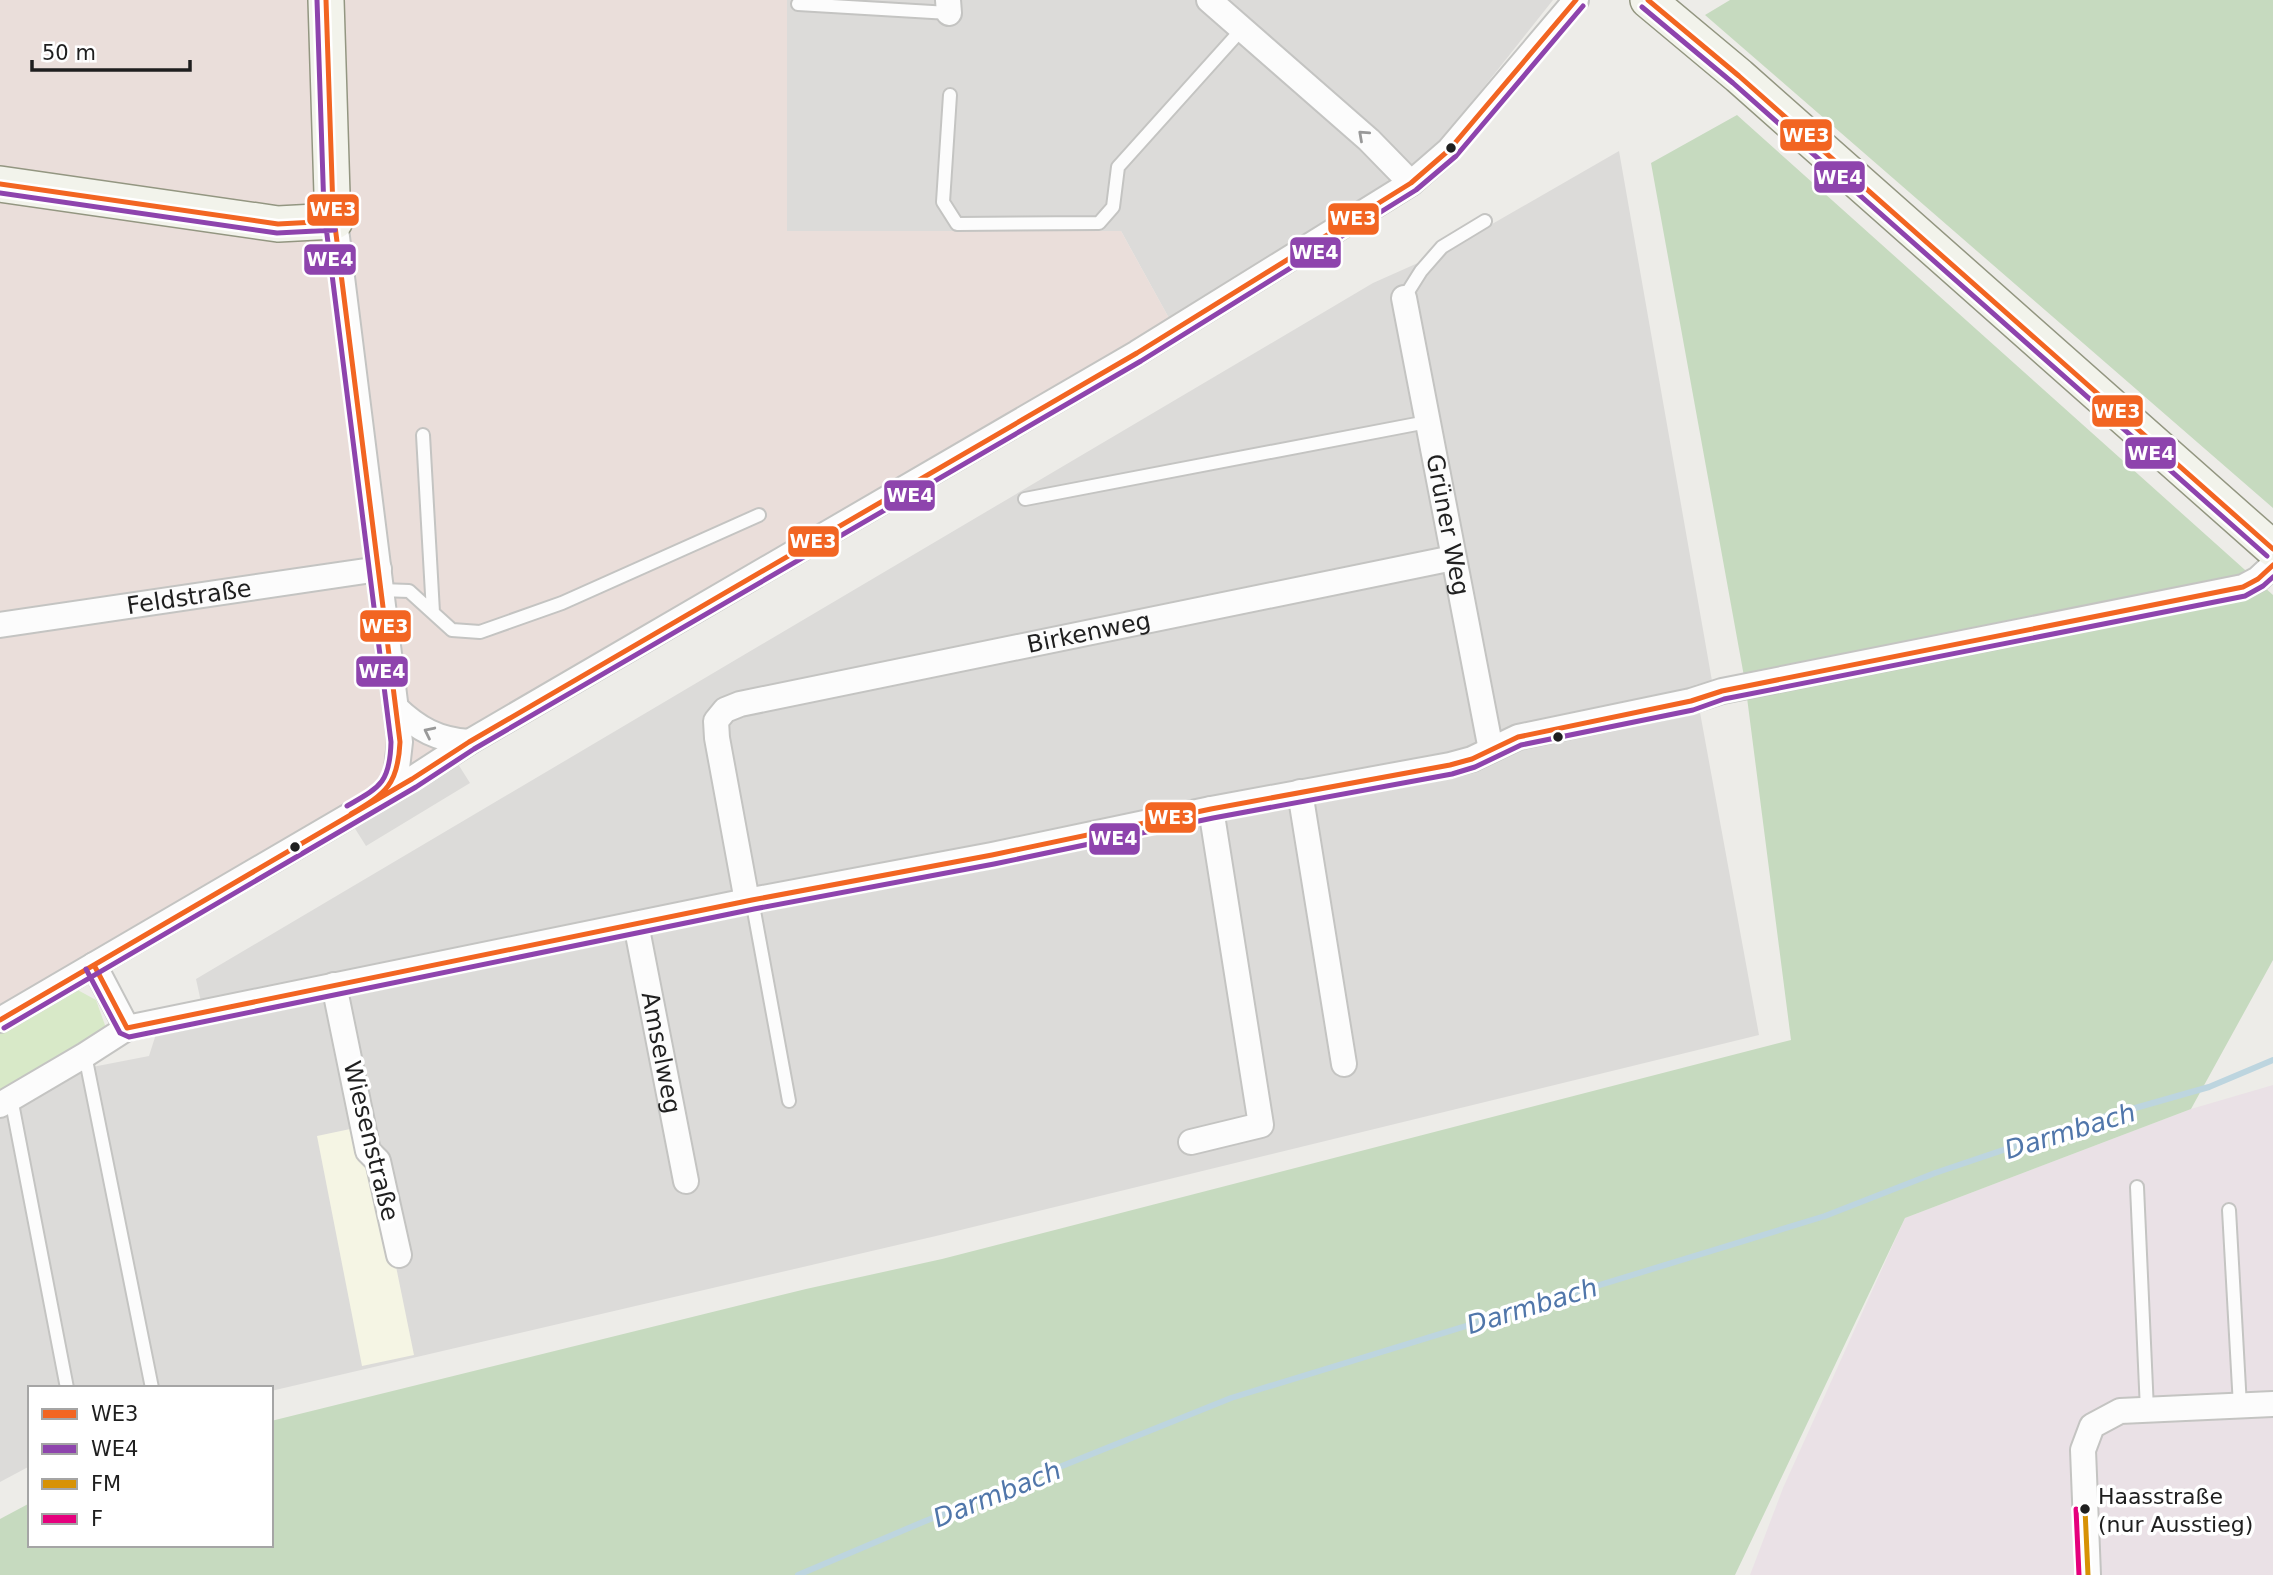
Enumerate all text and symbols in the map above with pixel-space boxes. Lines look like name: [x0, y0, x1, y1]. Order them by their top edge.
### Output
scale bar: [32, 28, 189, 72]
text: 50 m: [42, 41, 96, 65]
line badge: WE3: [1779, 118, 1833, 152]
text: WE3: [1782, 124, 1830, 146]
one-way arrow: [1358, 131, 1371, 143]
unlabelled marker: [1444, 141, 1458, 155]
line badge: WE4: [1813, 160, 1866, 194]
text: WE4: [1815, 166, 1863, 188]
line badge: WE3: [306, 193, 360, 227]
text: WE3: [309, 198, 357, 220]
line badge: WE3: [1327, 202, 1380, 236]
text: WE3: [1329, 207, 1377, 229]
line badge: WE4: [1289, 236, 1342, 269]
text: WE4: [1291, 241, 1339, 263]
line badge: WE4: [303, 243, 357, 276]
text: WE4: [306, 248, 354, 270]
line badge: WE3: [2091, 394, 2144, 428]
text: WE3: [2093, 400, 2141, 422]
line badge: WE4: [2124, 436, 2177, 470]
text: WE4: [2127, 442, 2175, 464]
street label: Grüner Weg: [1420, 452, 1475, 598]
line badge: WE4: [883, 479, 936, 512]
text: WE4: [886, 484, 934, 506]
line badge: WE3: [787, 525, 840, 558]
text: WE3: [789, 530, 837, 552]
street label: Feldstraße: [125, 574, 253, 620]
street label: Birkenweg: [1024, 606, 1153, 659]
line badge: WE3: [359, 609, 412, 643]
text: WE3: [361, 615, 409, 637]
line badge: WE4: [355, 655, 409, 688]
text: WE4: [358, 660, 406, 682]
one-way arrow: [424, 727, 436, 741]
unlabelled marker: [1551, 730, 1565, 744]
line badge: WE3: [1144, 801, 1197, 834]
text: WE3: [1147, 806, 1195, 828]
line badge: WE4: [1088, 822, 1141, 856]
text: WE4: [1090, 827, 1138, 849]
unlabelled marker: [288, 840, 302, 854]
street label: Amselweg: [635, 989, 687, 1116]
street label: Wiesenstraße: [338, 1058, 404, 1224]
water label: Darmbach: [2001, 1097, 2139, 1165]
water label: Darmbach: [1463, 1272, 1601, 1340]
legend: [28, 1386, 273, 1547]
text: WE3: [91, 1402, 138, 1426]
text: WE4: [91, 1437, 138, 1461]
water label: Darmbach: [929, 1455, 1065, 1533]
text: FM: [91, 1472, 121, 1496]
place label: Haasstraße (nur Ausstieg): [2098, 1484, 2253, 1537]
marker: Haasstraße (nur Ausstieg): [2078, 1502, 2092, 1516]
text: F: [91, 1507, 103, 1531]

